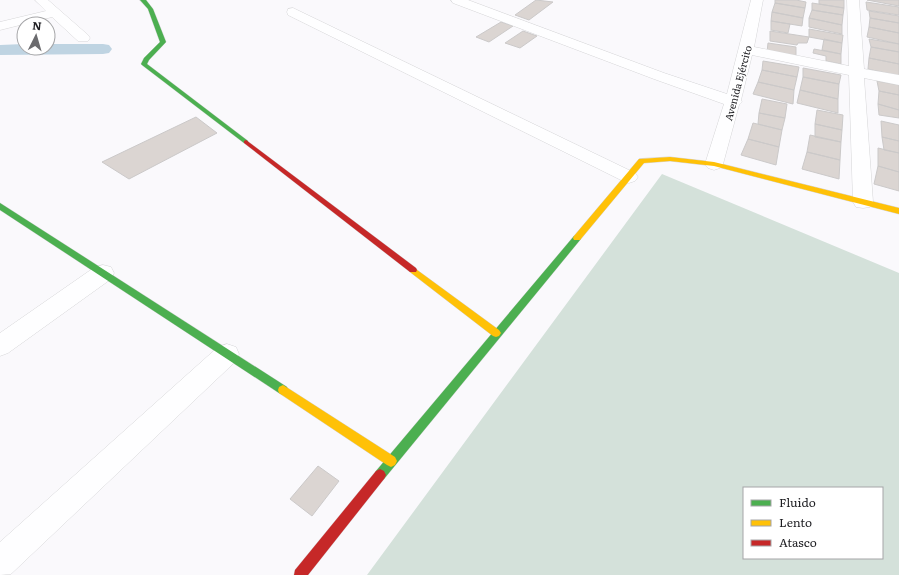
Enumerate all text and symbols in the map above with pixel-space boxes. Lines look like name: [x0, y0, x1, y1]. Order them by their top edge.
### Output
north arrow: [16, 16, 56, 56]
text: N: [32, 17, 42, 33]
street label: Avenida Ejército: [720, 43, 755, 122]
legend: [743, 487, 883, 559]
text: Fluido: [779, 493, 816, 511]
text: Lento: [779, 513, 812, 531]
text: Atasco: [779, 533, 817, 551]

